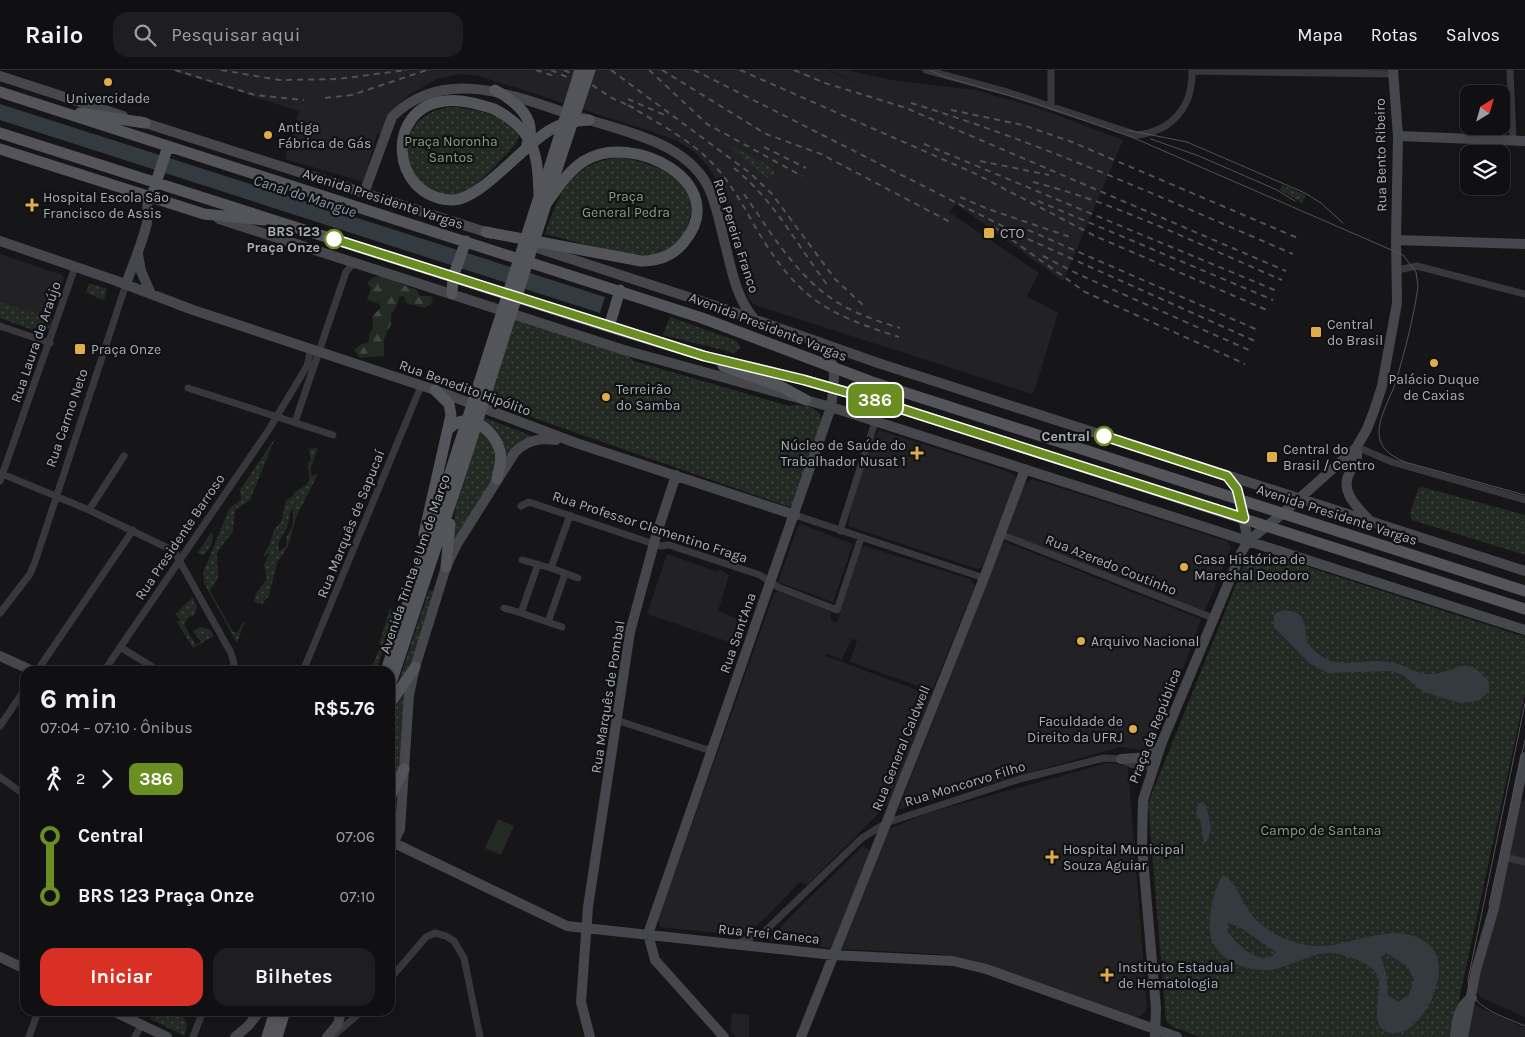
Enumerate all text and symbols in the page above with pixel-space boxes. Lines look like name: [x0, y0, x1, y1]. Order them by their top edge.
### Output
search box: [113, 12, 463, 57]
text: Railo: [25, 21, 83, 49]
icon: search: [131, 21, 159, 49]
text: Pesquisar aqui: [171, 24, 300, 46]
text: Mapa: [1297, 24, 1343, 46]
text: Rotas: [1371, 24, 1418, 46]
text: Salvos: [1446, 24, 1500, 46]
marker: Univercidade: [102, 76, 114, 88]
north arrow: [1460, 85, 1510, 135]
map controls: [1460, 85, 1510, 195]
place label: Univercidade: [66, 90, 150, 107]
street label: Rua Bento Ribeiro: [1372, 98, 1390, 212]
place label: Antiga Fábrica de Gás: [278, 119, 371, 152]
marker: Antiga Fábrica de Gás: [262, 129, 274, 141]
park label: Praça Noronha Santos: [404, 133, 498, 166]
button: layers: [1460, 145, 1510, 195]
street label: Avenida Presidente Vargas: [300, 165, 466, 233]
water label: Canal do Mangue: [251, 171, 359, 221]
street label: Rua Pereira Franco: [710, 177, 762, 295]
park label: Praça General Pedra: [582, 188, 670, 221]
place label: Hospital Escola São Francisco de Assis: [43, 189, 169, 222]
marker: Hospital Escola São Francisco de Assis: [25, 198, 39, 212]
place label: BRS 123 Praça Onze: [246, 223, 320, 256]
place label: CTO: [1000, 225, 1025, 242]
marker: CTO: [982, 226, 996, 240]
marker: BRS 123 Praça Onze: [324, 229, 344, 249]
street label: Rua Laura de Araújo: [7, 279, 65, 405]
street label: Avenida Presidente Vargas: [686, 289, 850, 365]
place label: Central do Brasil: [1327, 316, 1383, 349]
marker: Central do Brasil: [1309, 325, 1323, 339]
place label: Praça Onze: [91, 341, 161, 358]
marker: Praça Onze: [73, 342, 87, 356]
street label: Rua Benedito Hipólito: [397, 356, 533, 420]
marker: Palácio Duque de Caxias: [1428, 357, 1440, 369]
street label: Rua Carmo Neto: [42, 366, 92, 470]
place label: Palácio Duque de Caxias: [1388, 371, 1480, 404]
place label: Terreirão do Samba: [616, 381, 681, 414]
line badge: 386: [846, 384, 904, 416]
text: 386: [858, 389, 892, 411]
marker: Terreirão do Samba: [600, 391, 612, 403]
marker: Central: [1094, 426, 1114, 446]
place label: Central: [1042, 428, 1090, 445]
place label: Núcleo de Saúde do Trabalhador Nusat 1: [780, 437, 906, 470]
place label: Central do Brasil / Centro: [1283, 441, 1375, 474]
marker: Núcleo de Saúde do Trabalhador Nusat 1: [910, 446, 924, 460]
street label: Rua Marquês de Sapucaí: [314, 447, 389, 600]
marker: Central do Brasil / Centro: [1265, 450, 1279, 464]
street label: Rua Presidente Barroso: [131, 471, 229, 603]
street label: Avenida Trinta e Um de Março: [376, 472, 454, 656]
street label: Avenida Presidente Vargas: [1254, 481, 1420, 549]
street label: Rua Professor Clementino Fraga: [550, 487, 750, 567]
street label: Rua Azeredo Coutinho: [1043, 531, 1179, 599]
place label: Casa Histórica de Marechal Deodoro: [1194, 551, 1309, 584]
marker: Casa Histórica de Marechal Deodoro: [1178, 561, 1190, 573]
street label: Rua Sant'Ana: [716, 590, 760, 676]
street label: Rua Marquês de Pombal: [588, 619, 628, 775]
place label: Arquivo Nacional: [1091, 633, 1199, 650]
marker: Arquivo Nacional: [1075, 635, 1087, 647]
street label: Praça da República: [1125, 666, 1185, 786]
text: 6 min: [40, 682, 117, 715]
street label: Rua General Caldwell: [868, 683, 934, 813]
text: R$5.76: [314, 698, 375, 720]
place label: Faculdade de Direito da UFRJ: [1027, 713, 1123, 746]
text: 07:04 – 07:10 · Ônibus: [40, 718, 193, 737]
marker: Faculdade de Direito da UFRJ: [1127, 723, 1139, 735]
street label: Rua Moncorvo Filho: [902, 758, 1028, 810]
icon: walk: [40, 765, 68, 793]
icon: forward: [93, 765, 121, 793]
text: 386: [139, 768, 173, 790]
text: 2: [76, 769, 85, 788]
park label: Campo de Santana: [1260, 822, 1382, 839]
text: Central: [78, 825, 144, 847]
text: 07:06: [336, 827, 375, 846]
place label: Hospital Municipal Souza Aguiar: [1063, 841, 1184, 874]
marker: Hospital Municipal Souza Aguiar: [1045, 850, 1059, 864]
text: BRS 123 Praça Onze: [78, 885, 254, 907]
text: 07:10: [340, 887, 375, 906]
street label: Rua Frei Caneca: [717, 920, 821, 948]
button: Iniciar: [40, 948, 203, 1006]
button: Bilhetes: [213, 948, 375, 1006]
place label: Instituto Estadual de Hematologia: [1118, 959, 1234, 992]
marker: Instituto Estadual de Hematologia: [1100, 968, 1114, 982]

